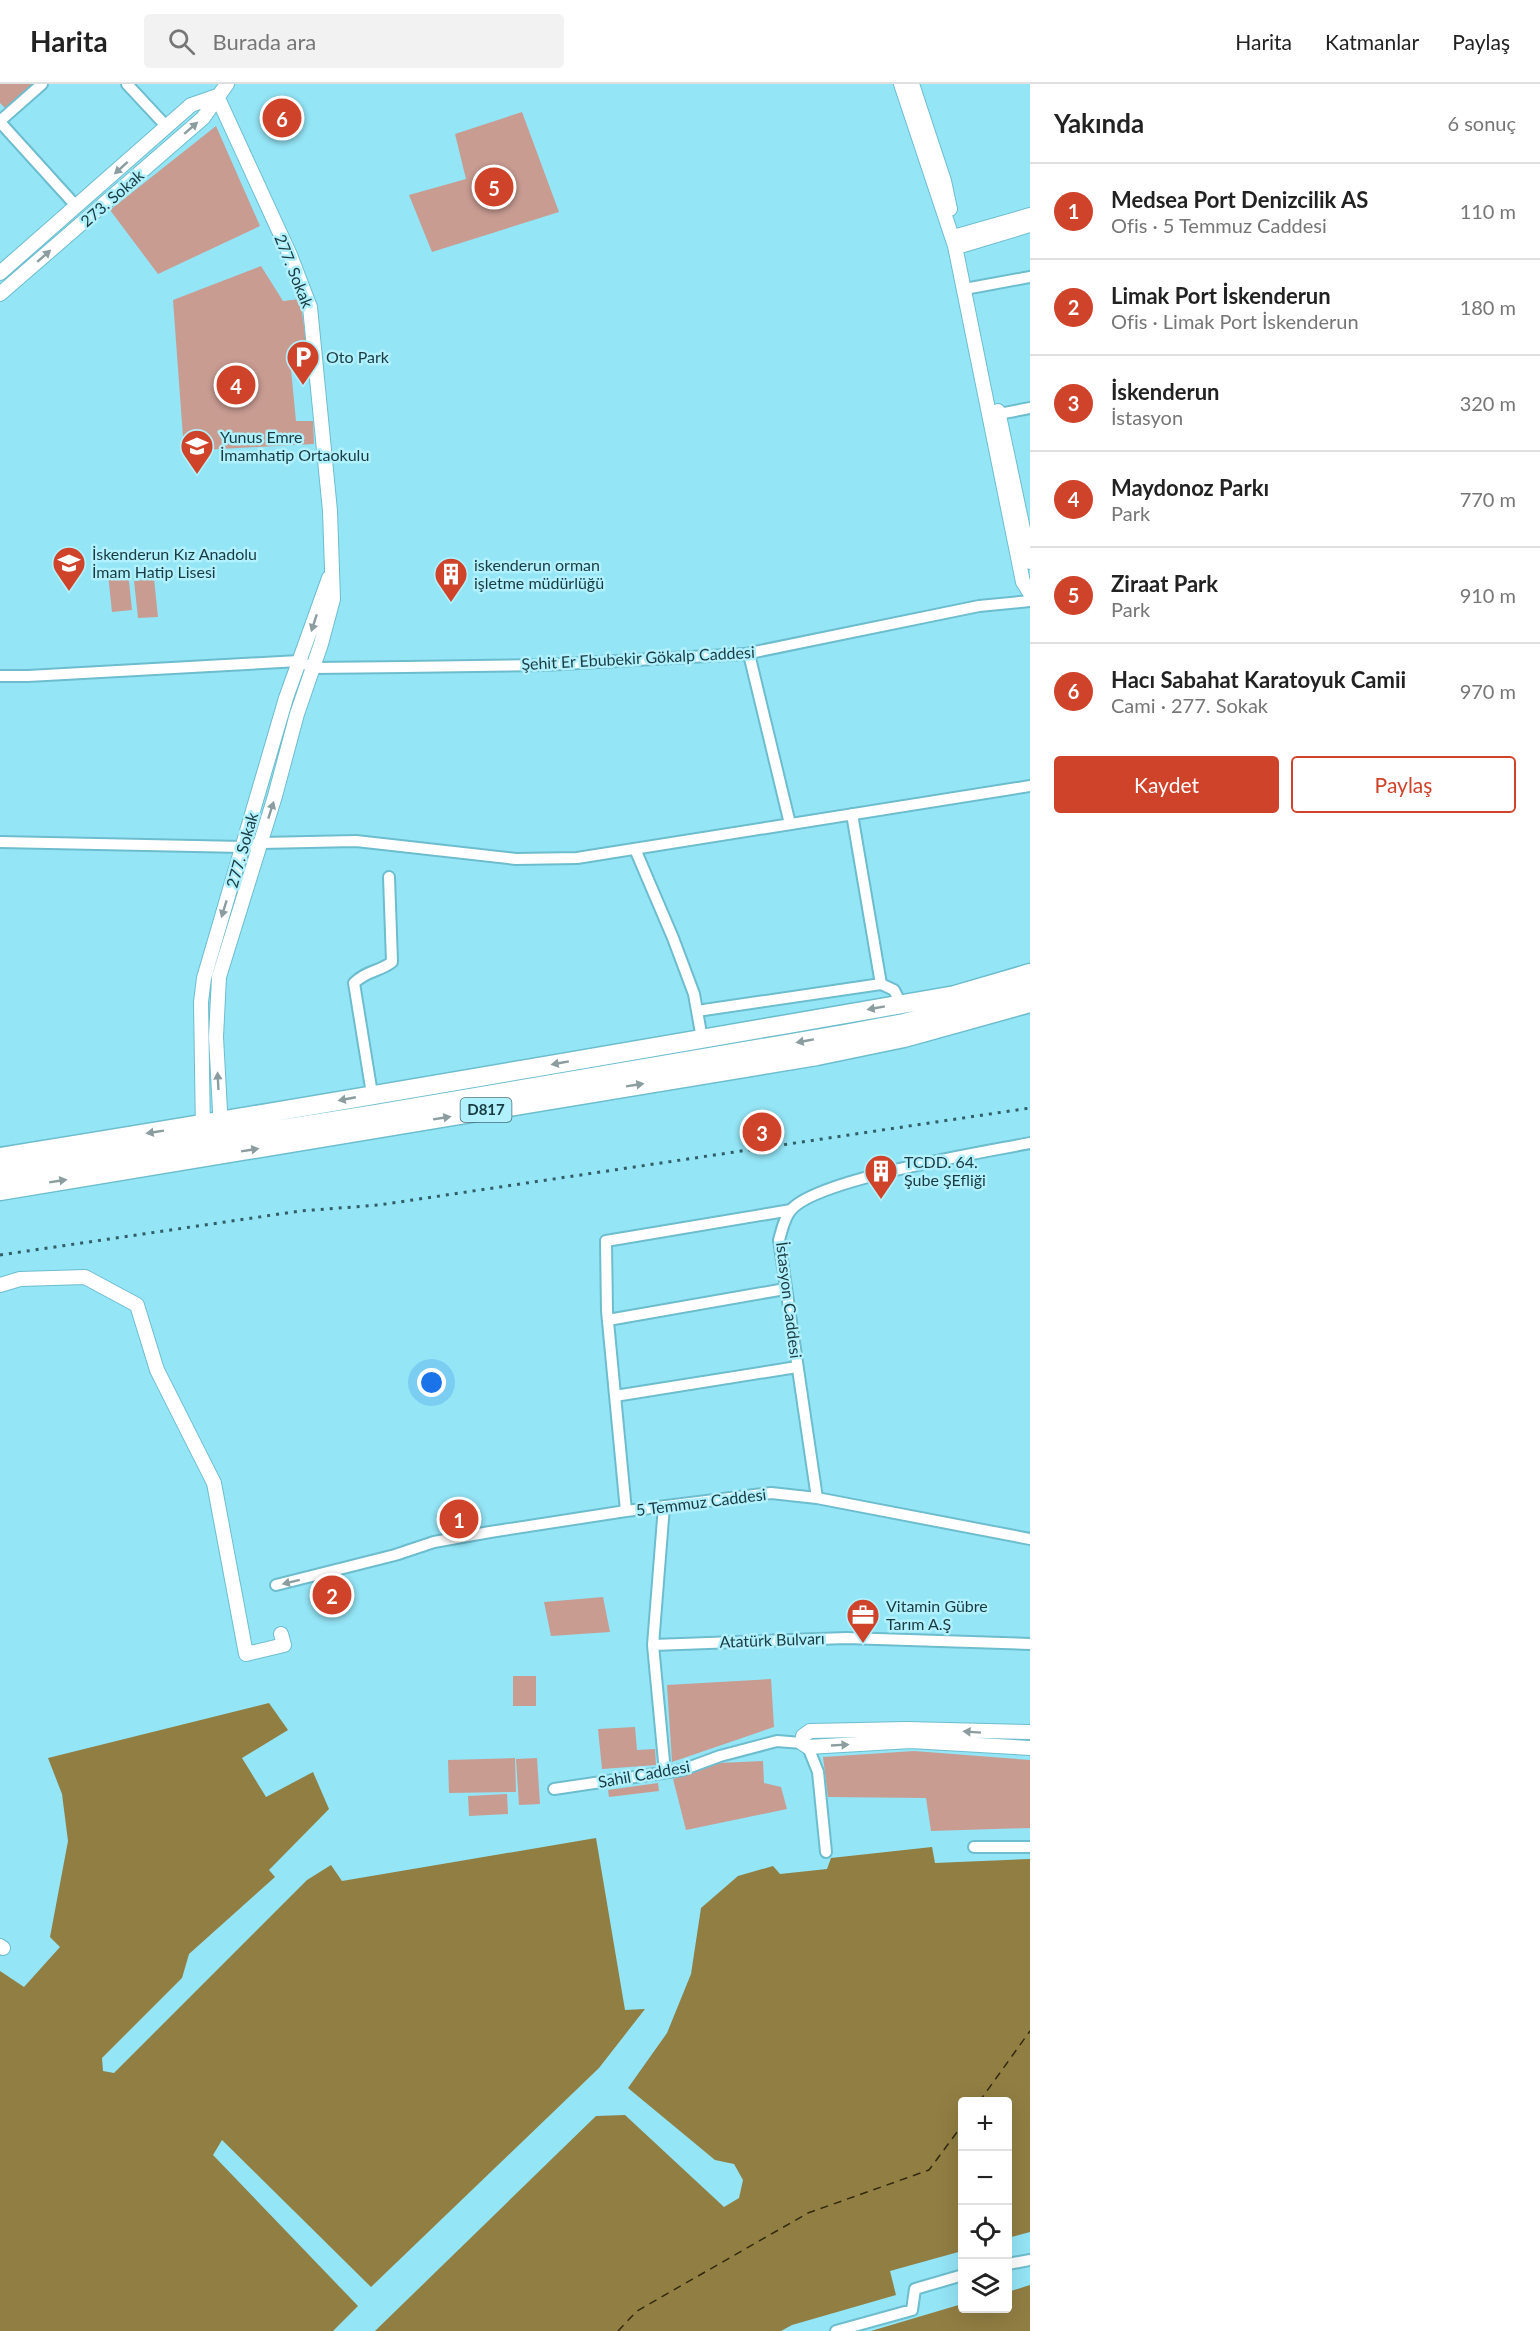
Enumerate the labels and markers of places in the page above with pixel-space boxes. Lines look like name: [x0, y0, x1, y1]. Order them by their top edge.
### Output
pin: 6: [262, 96, 302, 141]
pin: 5: [474, 164, 514, 210]
parking icon: Oto Park: [285, 339, 321, 386]
place label: Oto Park: [326, 347, 390, 366]
pin: 4: [216, 362, 256, 408]
place label: Yunus Emre İmamhatip Ortaokulu: [220, 427, 369, 464]
school or university icon: Yunus Emre İmamhatip Ortaokulu: [179, 428, 215, 475]
place label: İskenderun Kız Anadolu İmam Hatip Lisesi: [92, 544, 257, 581]
school or university icon: İskenderun Kız Anadolu İmam Hatip Lisesi: [51, 545, 87, 592]
place label: iskenderun orman işletme müdürlüğü: [474, 555, 604, 592]
building icon: iskenderun orman işletme müdürlüğü: [433, 556, 469, 603]
pin: 3: [742, 1110, 782, 1154]
place label: TCDD. 64. Şube ŞEfliği: [904, 1152, 986, 1189]
building icon: TCDD. 64. Şube ŞEfliği: [863, 1153, 899, 1200]
pin: 1: [440, 1496, 478, 1542]
pin: 2: [312, 1572, 352, 1618]
place label: Vitamin Gübre Tarım A.Ş: [886, 1596, 988, 1633]
office icon: Vitamin Gübre Tarım A.Ş: [845, 1597, 881, 1644]

